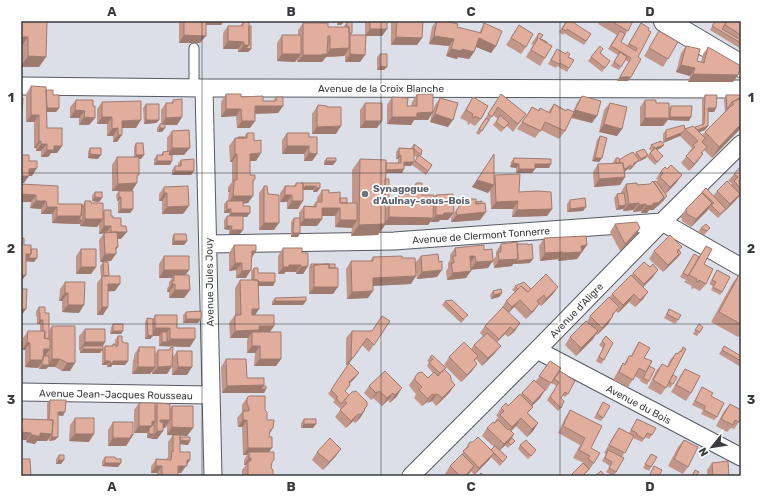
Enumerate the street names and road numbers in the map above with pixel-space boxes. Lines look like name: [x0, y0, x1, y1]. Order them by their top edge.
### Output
street label: Avenue de la Croix Blanche: [318, 83, 444, 95]
street label: Avenue de Clermont Tonnerre: [412, 225, 551, 247]
street label: Avenue Jules Jouy: [203, 237, 217, 327]
street label: Avenue d'Aligre: [547, 280, 606, 341]
street label: Avenue du Bois: [604, 383, 673, 427]
street label: Avenue Jean-Jacques Rousseau: [39, 388, 193, 402]

